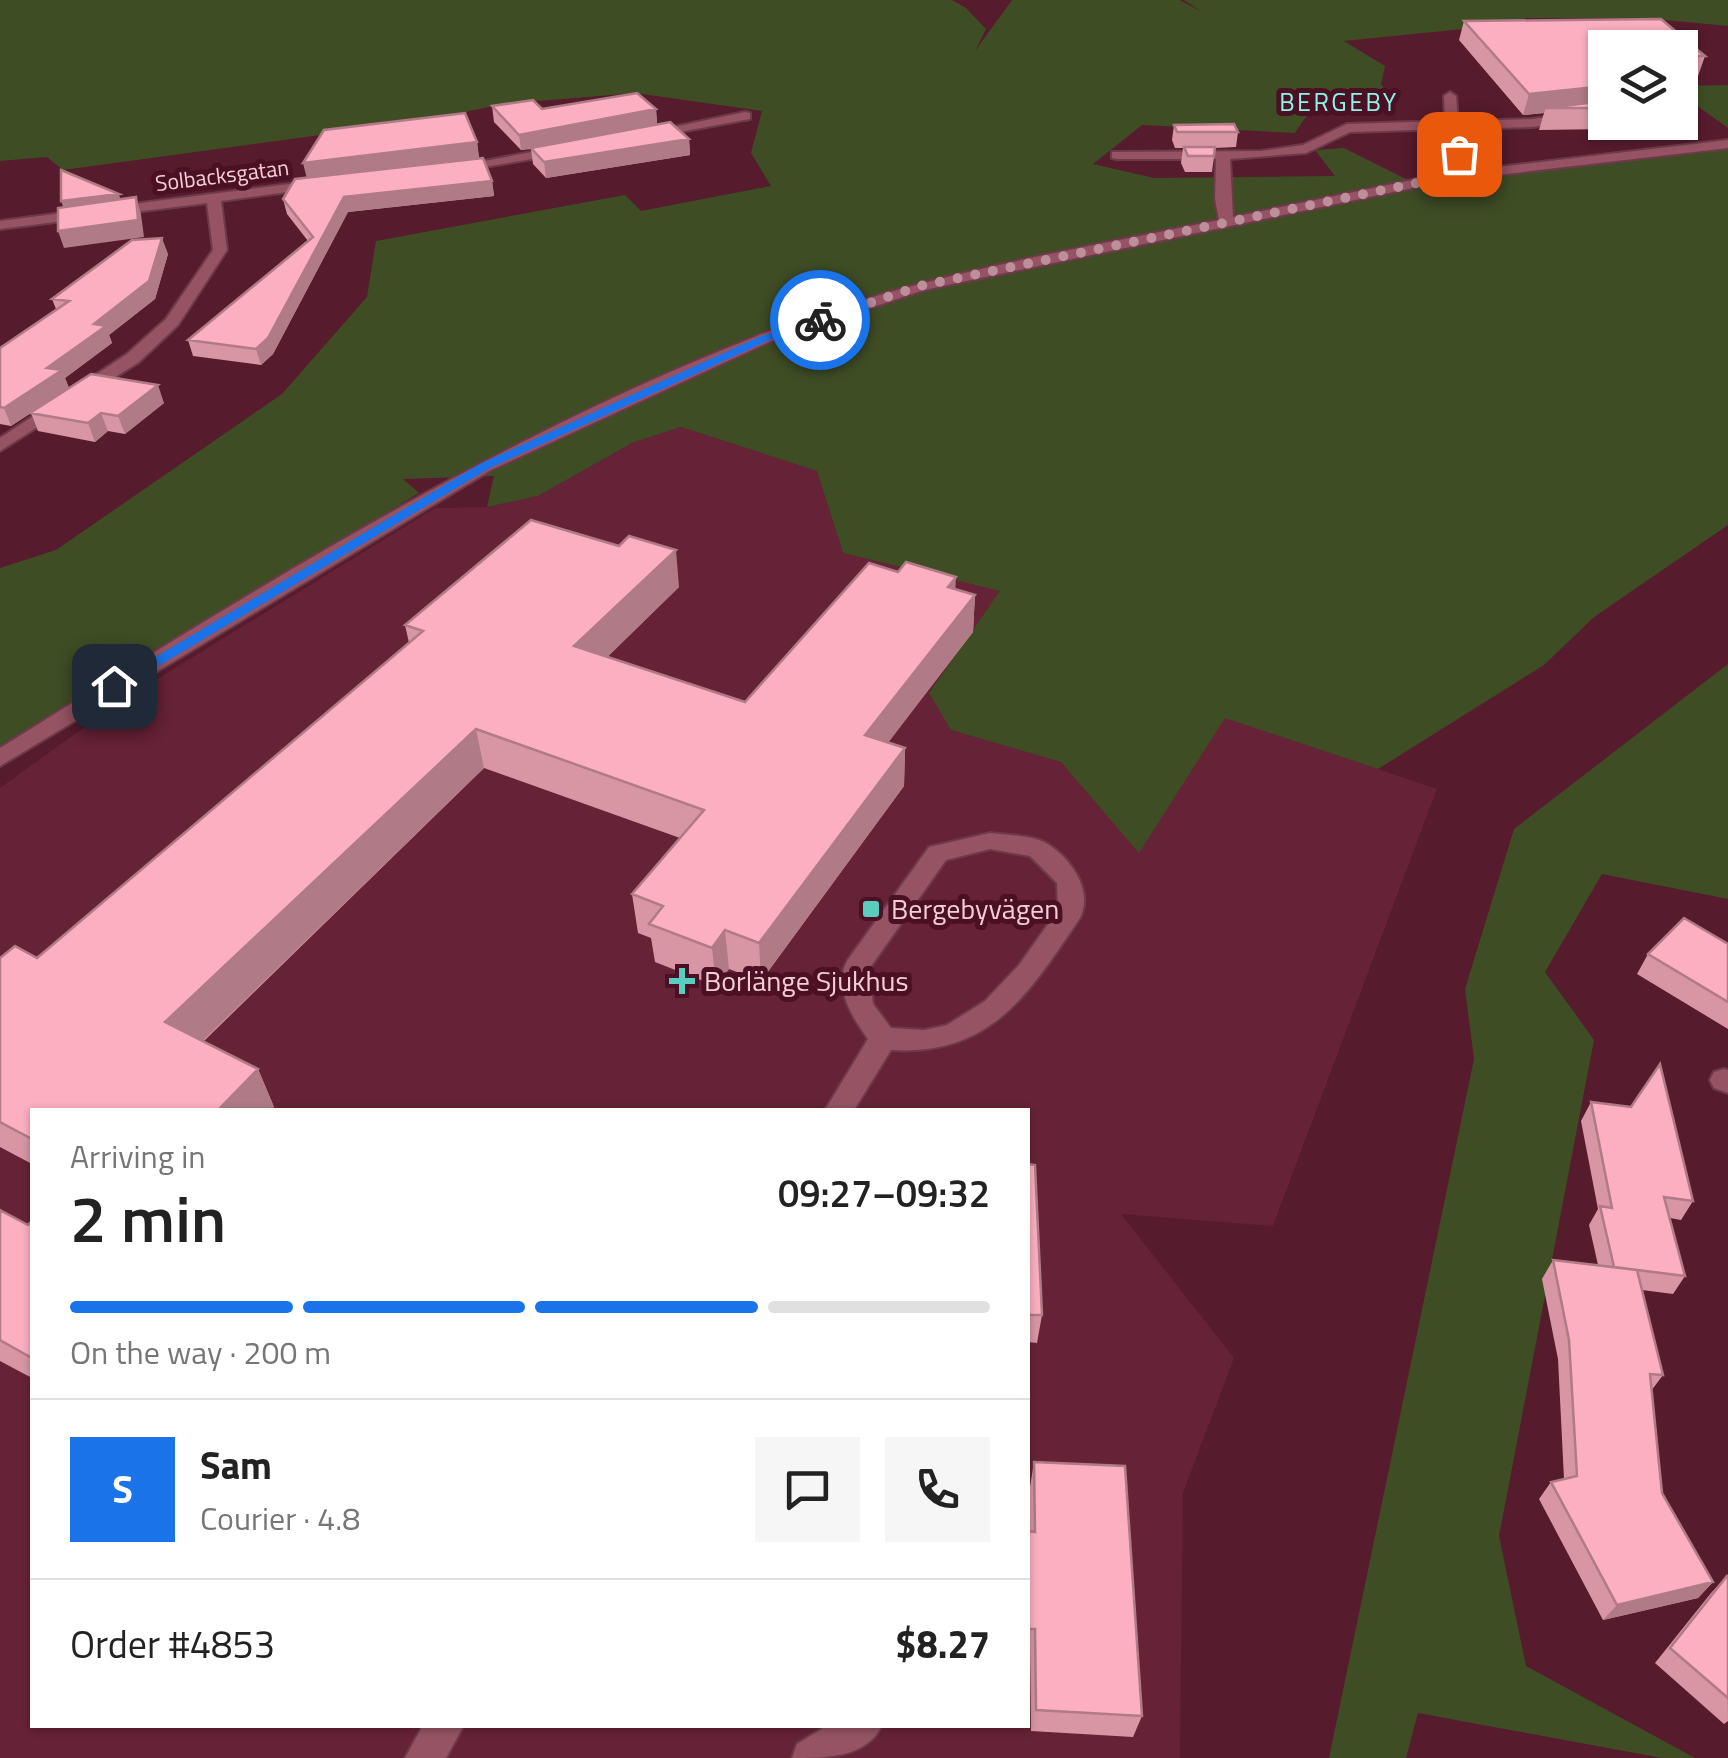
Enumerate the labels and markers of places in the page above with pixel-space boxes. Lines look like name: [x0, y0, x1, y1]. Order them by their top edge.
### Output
pin: [1417, 112, 1502, 197]
pin: [72, 644, 157, 729]
place label: Bergebyvägen: [891, 887, 1059, 930]
marker: Bergebyvägen: [860, 898, 882, 920]
place label: Borlänge Sjukhus: [704, 959, 908, 1002]
marker: Borlänge Sjukhus: [669, 968, 695, 994]

